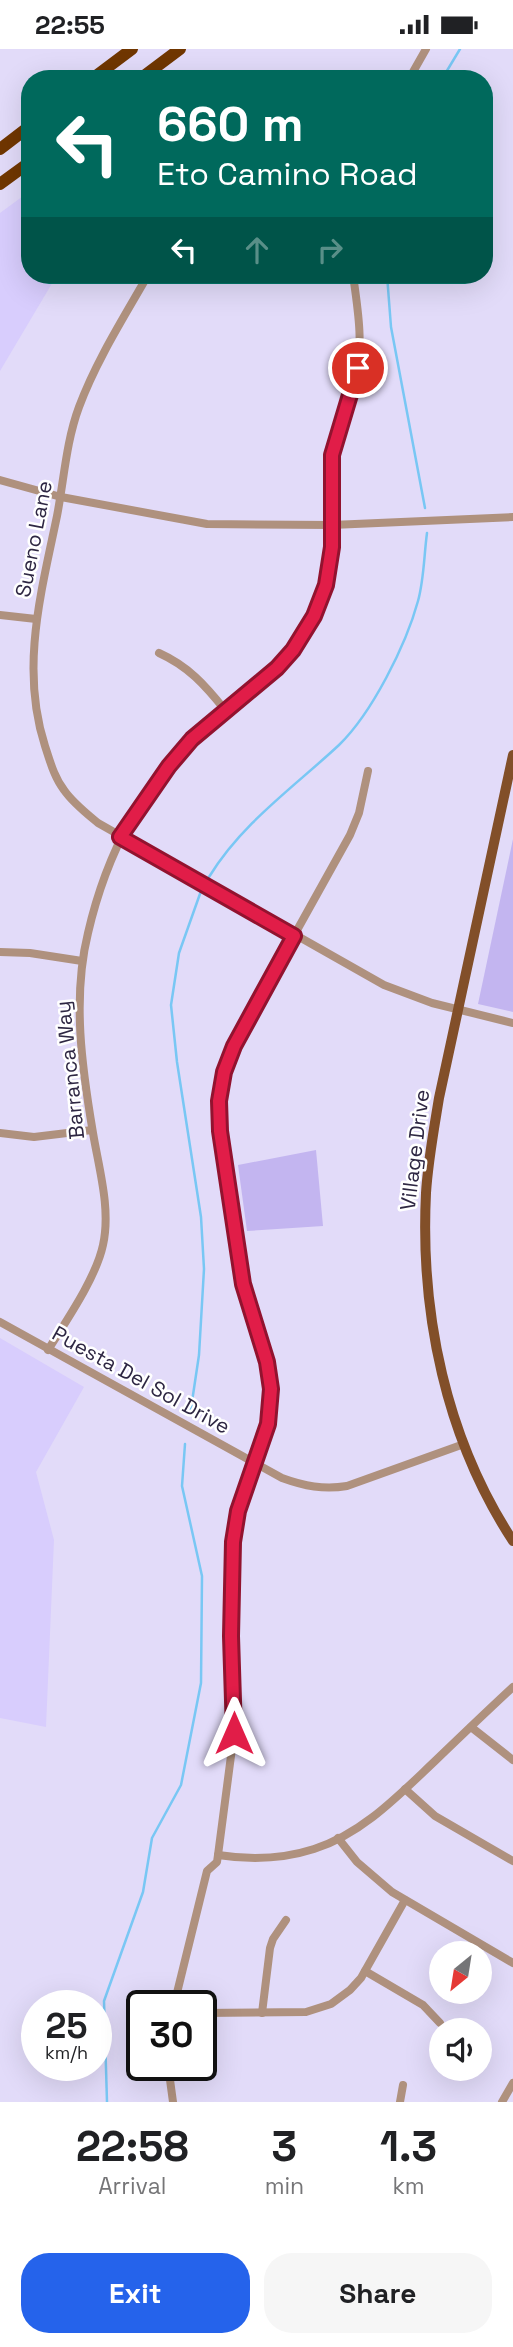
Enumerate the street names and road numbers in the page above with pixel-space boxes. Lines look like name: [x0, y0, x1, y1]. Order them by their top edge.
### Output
street label: Sueno Lane: [9, 478, 58, 600]
street label: Barranca Way: [49, 999, 90, 1141]
street label: Village Drive: [394, 1088, 435, 1212]
street label: Puesta Del Sol Drive: [48, 1319, 235, 1440]

